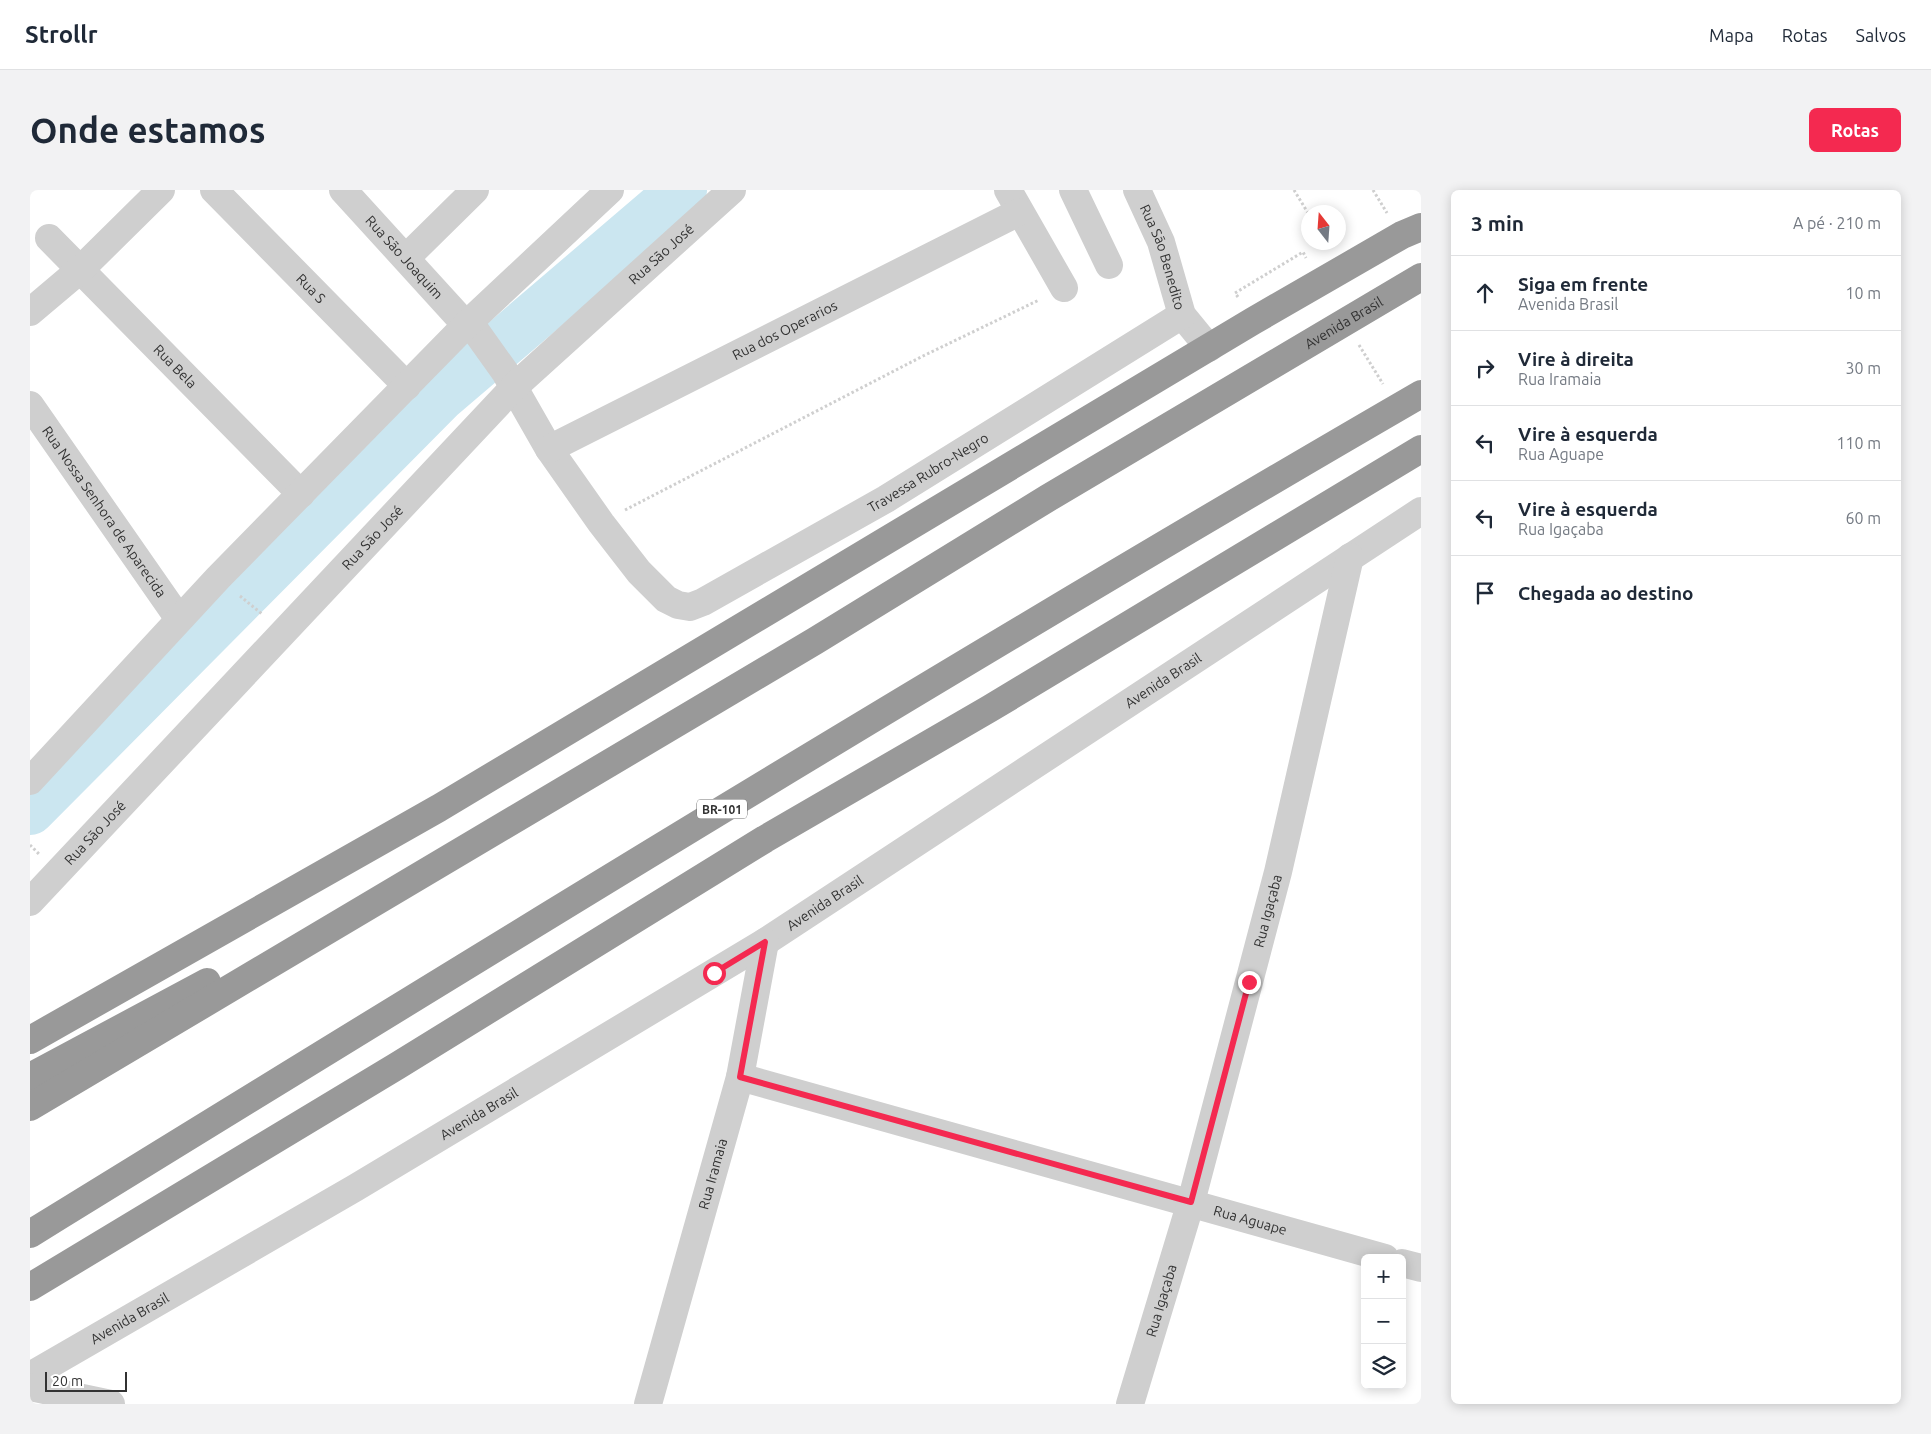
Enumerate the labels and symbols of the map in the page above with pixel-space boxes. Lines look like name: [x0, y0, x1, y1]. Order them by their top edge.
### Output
street label: Rua Sāo Benedito: [1137, 202, 1188, 312]
north arrow: [1301, 205, 1346, 250]
street label: Rua São Joaquim: [362, 212, 446, 302]
street label: Rua São José: [625, 221, 697, 288]
street label: Rua S: [293, 270, 329, 306]
street label: Avenida Brasil: [1302, 293, 1386, 352]
street label: Rua dos Operarios: [730, 297, 840, 363]
street label: Rua Bela: [150, 341, 200, 391]
street label: Rua Nossa Senhora de Aparecida: [39, 423, 169, 600]
street label: Travessa Rubro-Negro: [865, 429, 991, 516]
street label: Rua São José: [338, 502, 406, 573]
street label: Avenida Brasil: [1122, 649, 1205, 711]
street label: Rua São José: [61, 797, 129, 868]
road number: BR-101: [697, 800, 747, 818]
street label: Avenida Brasil: [783, 872, 866, 934]
street label: Rua Igaçaba: [1250, 873, 1285, 949]
route start: [703, 962, 726, 985]
route end: [1238, 971, 1261, 994]
street label: Avenida Brasil: [437, 1084, 521, 1143]
street label: Rua Iramaia: [695, 1137, 730, 1211]
street label: Rua Aguape: [1212, 1202, 1289, 1238]
street label: Rua Igaçaba: [1143, 1262, 1180, 1339]
street label: Avenida Brasil: [87, 1289, 172, 1347]
scale bar: [45, 1369, 128, 1392]

